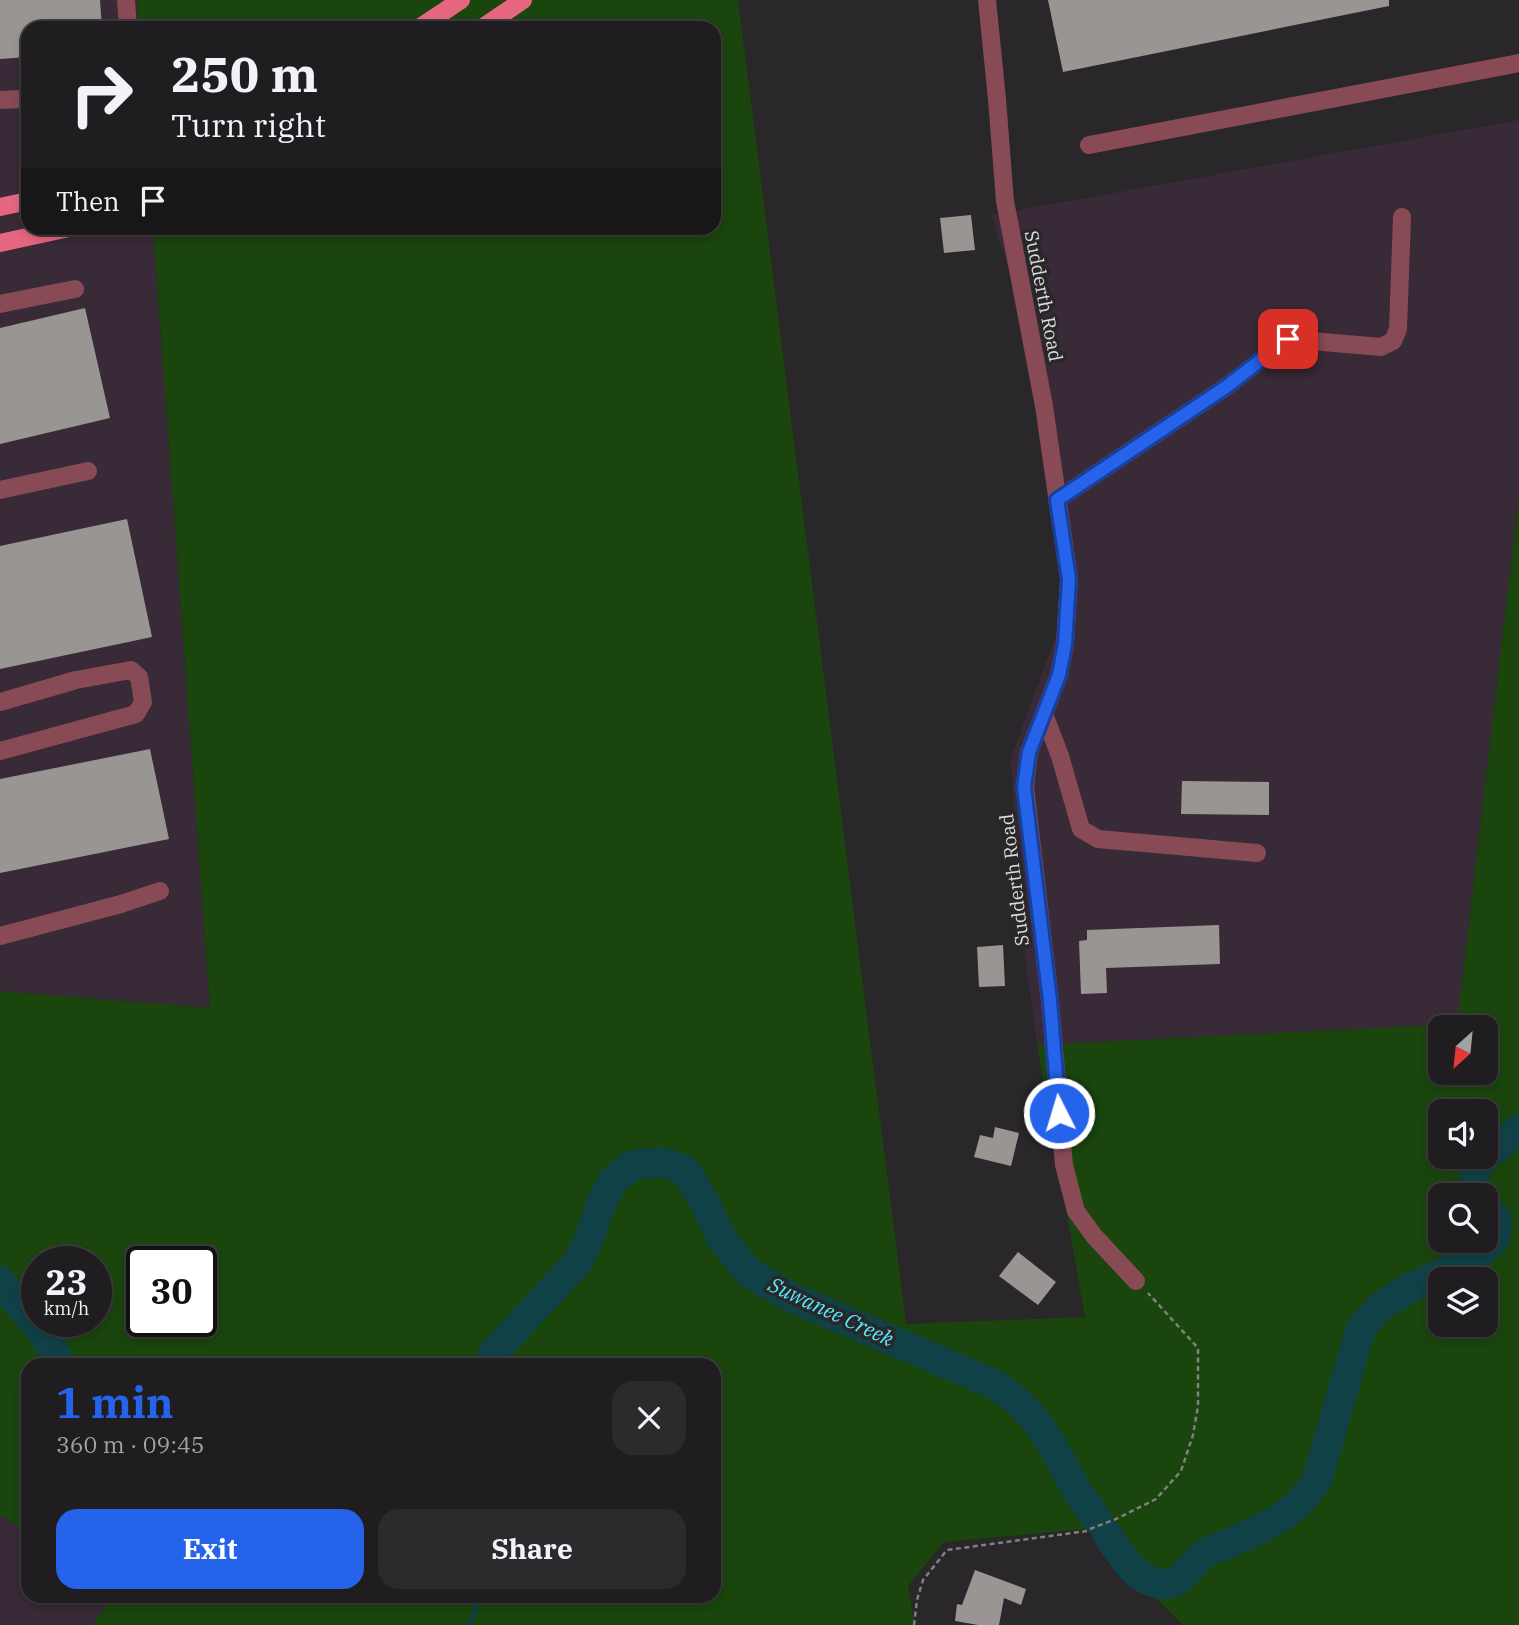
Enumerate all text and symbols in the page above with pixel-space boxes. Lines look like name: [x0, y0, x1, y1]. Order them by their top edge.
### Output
text: 250 m: [171, 42, 318, 105]
icon: right: [56, 49, 147, 140]
text: Turn right: [171, 104, 326, 146]
icon: arrive: [134, 182, 172, 220]
text: Then: [56, 184, 120, 218]
street label: Sudderth Road: [1020, 228, 1068, 364]
pin: [1258, 309, 1318, 369]
icon: arrive: [1269, 320, 1307, 358]
street label: Sudderth Road: [994, 812, 1034, 948]
north arrow: [1428, 1015, 1498, 1085]
map controls: [1428, 1015, 1498, 1337]
position arrow: [1022, 1076, 1096, 1150]
button: sound: [1428, 1099, 1498, 1169]
button: search: [1428, 1183, 1498, 1253]
speed limit sign: 30: [126, 1246, 217, 1337]
text: 23: [45, 1259, 88, 1305]
button: layers: [1428, 1267, 1498, 1337]
water label: Suwanee Creek: [763, 1269, 899, 1353]
text: km/h: [44, 1297, 89, 1320]
text: 1 min: [56, 1375, 174, 1430]
button: close: [612, 1381, 686, 1455]
text: 360 m · 09:45: [56, 1429, 205, 1459]
button: Exit: [56, 1509, 364, 1589]
button: Share: [378, 1509, 686, 1589]

